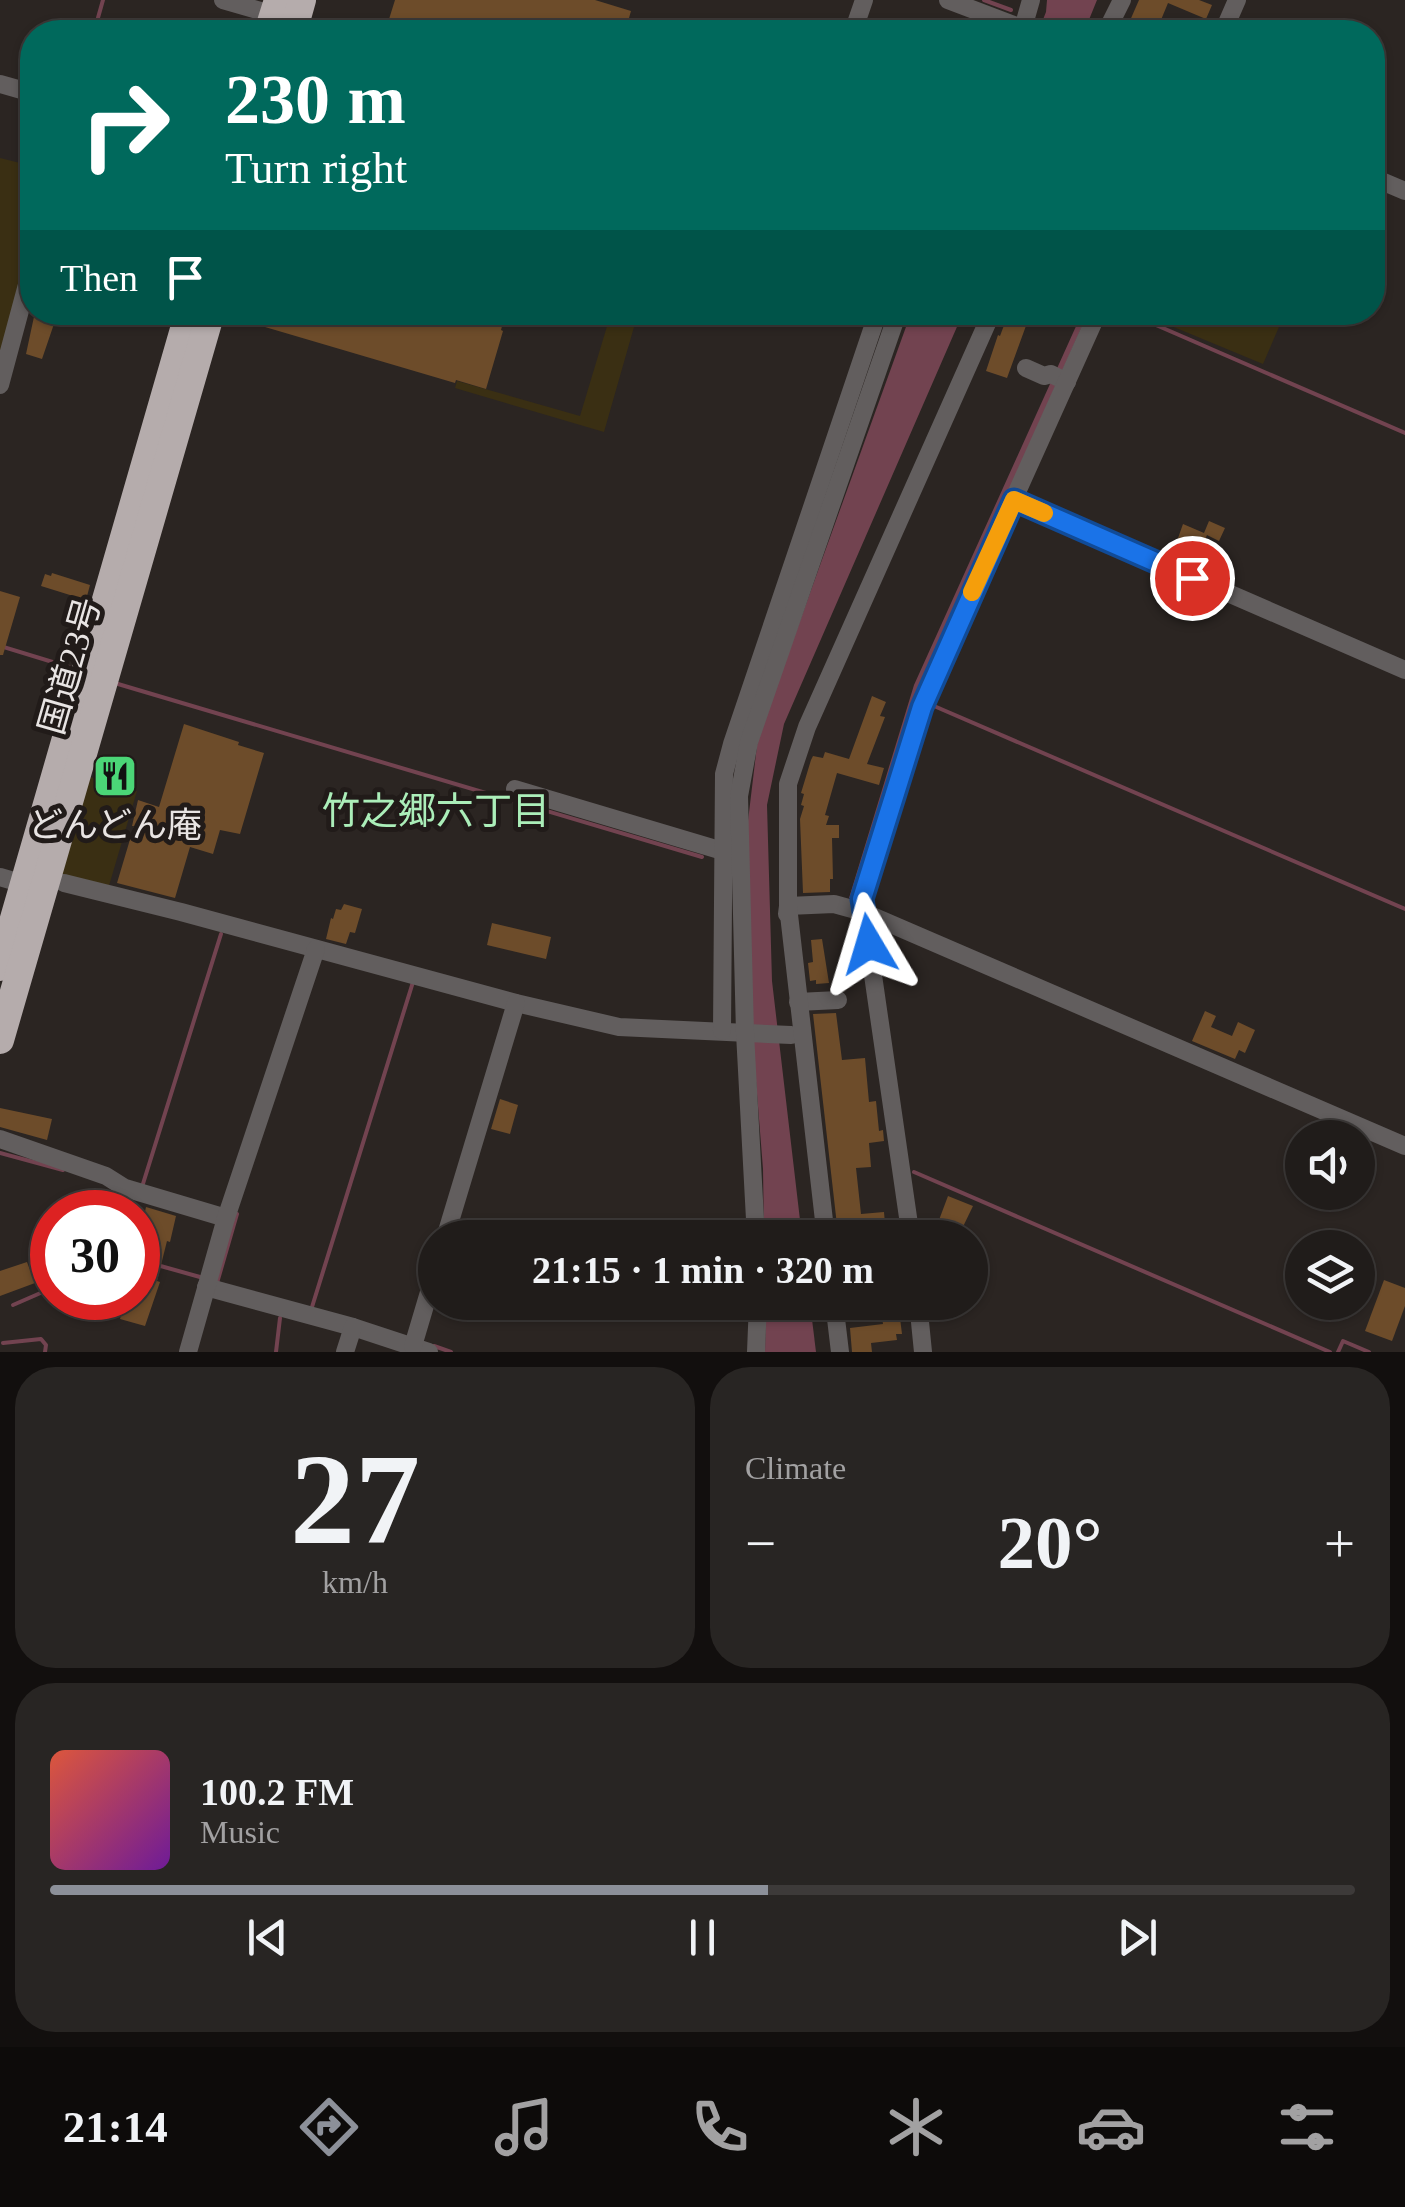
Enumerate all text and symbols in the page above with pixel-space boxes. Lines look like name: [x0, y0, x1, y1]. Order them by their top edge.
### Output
icon: right: [60, 60, 190, 190]
text: 230 m: [225, 61, 406, 138]
text: Turn right: [225, 143, 407, 193]
icon: arrive: [158, 250, 213, 305]
text: Then: [60, 257, 138, 299]
pin: [1150, 536, 1235, 621]
icon: arrive: [1165, 551, 1220, 606]
street label: 国道23号: [32, 593, 108, 739]
restaurant icon: どんどん庵: [92, 753, 138, 799]
district label: 竹之郷六丁目: [322, 790, 550, 832]
place label: どんどん庵: [28, 806, 202, 845]
position arrow: [817, 892, 921, 996]
map controls: [1285, 1120, 1375, 1320]
button: sound: [1285, 1120, 1375, 1210]
speed limit sign: 30: [30, 1190, 160, 1320]
button: layers: [1285, 1230, 1375, 1320]
text: 21:15 · 1 min · 320 m: [532, 1249, 874, 1291]
text: 27: [290, 1427, 420, 1571]
text: Climate: [745, 1450, 846, 1486]
text: 20°: [998, 1501, 1103, 1584]
text: −: [745, 1513, 776, 1574]
text: +: [1324, 1513, 1355, 1574]
text: km/h: [322, 1564, 388, 1600]
text: 100.2 FM: [200, 1771, 354, 1813]
text: Music: [200, 1814, 280, 1850]
icon: previous: [240, 1910, 295, 1965]
icon: pause: [675, 1910, 730, 1965]
icon: next: [1110, 1910, 1165, 1965]
icon: directions: [294, 2092, 364, 2162]
icon: music: [489, 2092, 559, 2162]
icon: phone: [685, 2092, 755, 2162]
icon: climate: [881, 2092, 951, 2162]
icon: car: [1076, 2092, 1146, 2162]
icon: filters: [1272, 2092, 1342, 2162]
text: 21:14: [63, 2102, 168, 2152]

